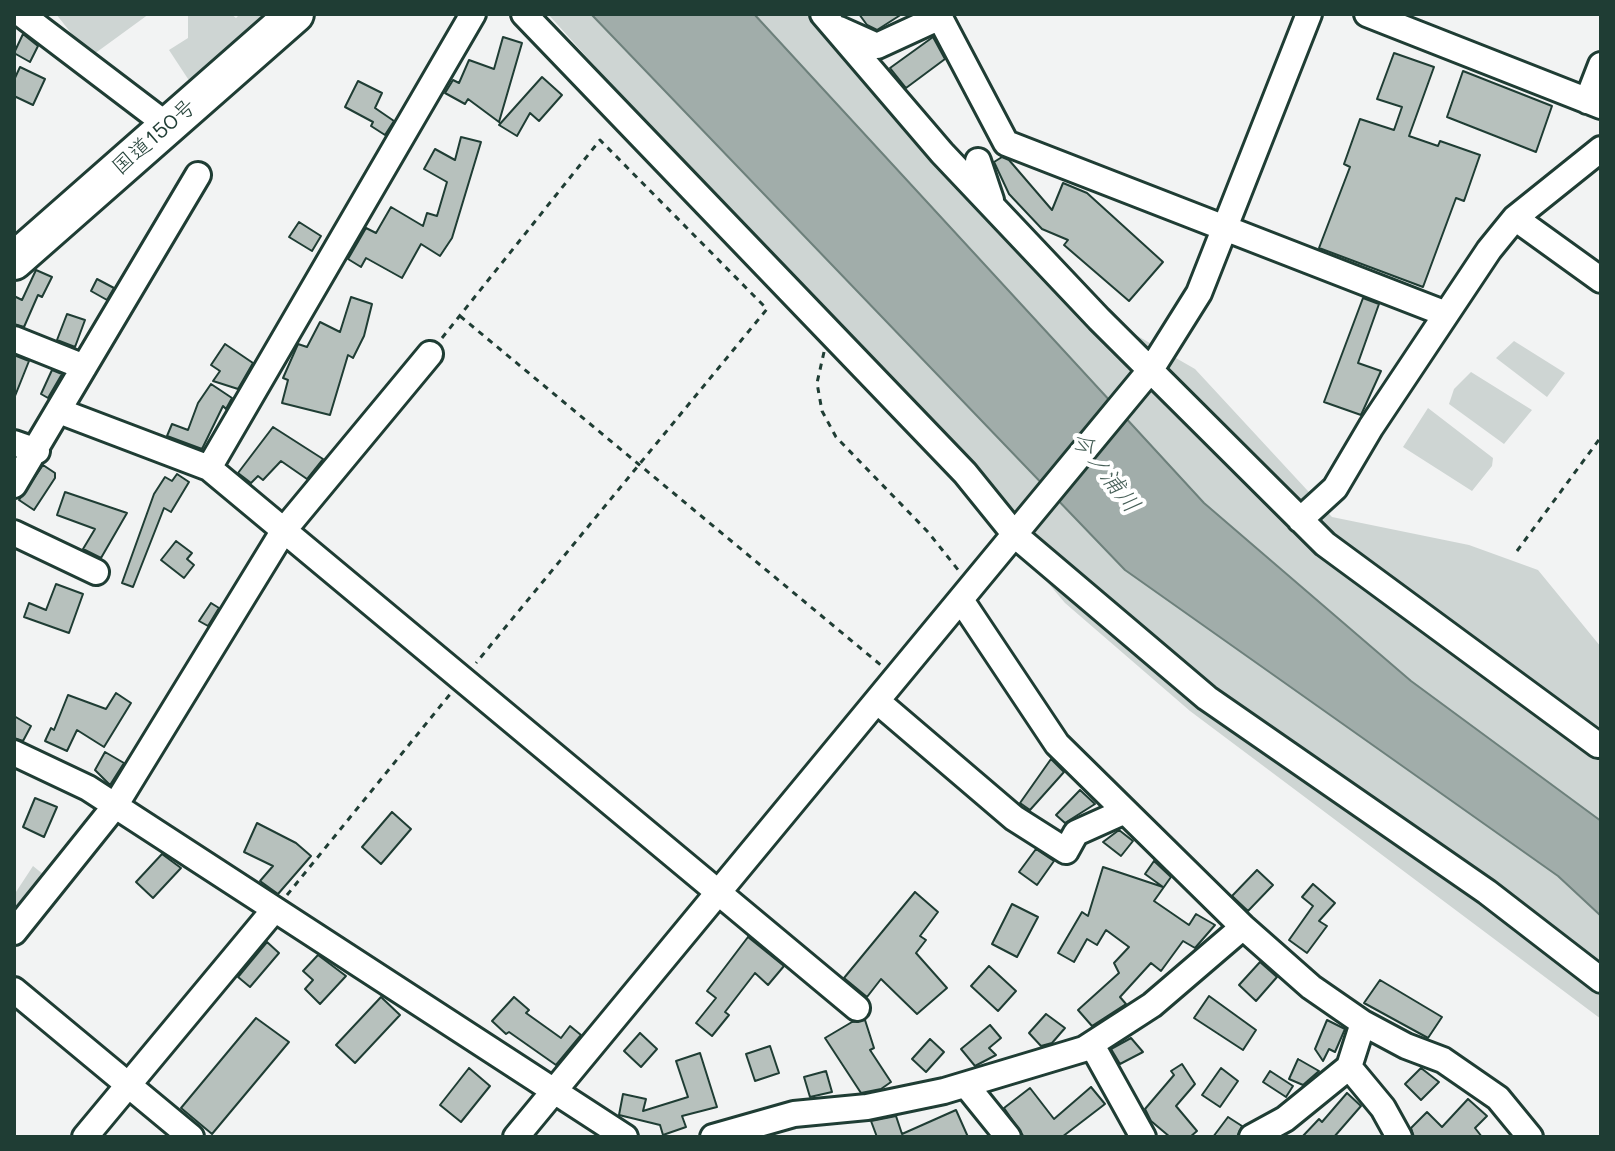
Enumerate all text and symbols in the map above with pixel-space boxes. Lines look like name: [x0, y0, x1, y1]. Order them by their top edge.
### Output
street label: 国道150号: [107, 94, 201, 180]
water label: 今ノ浦川: [1064, 425, 1146, 519]

